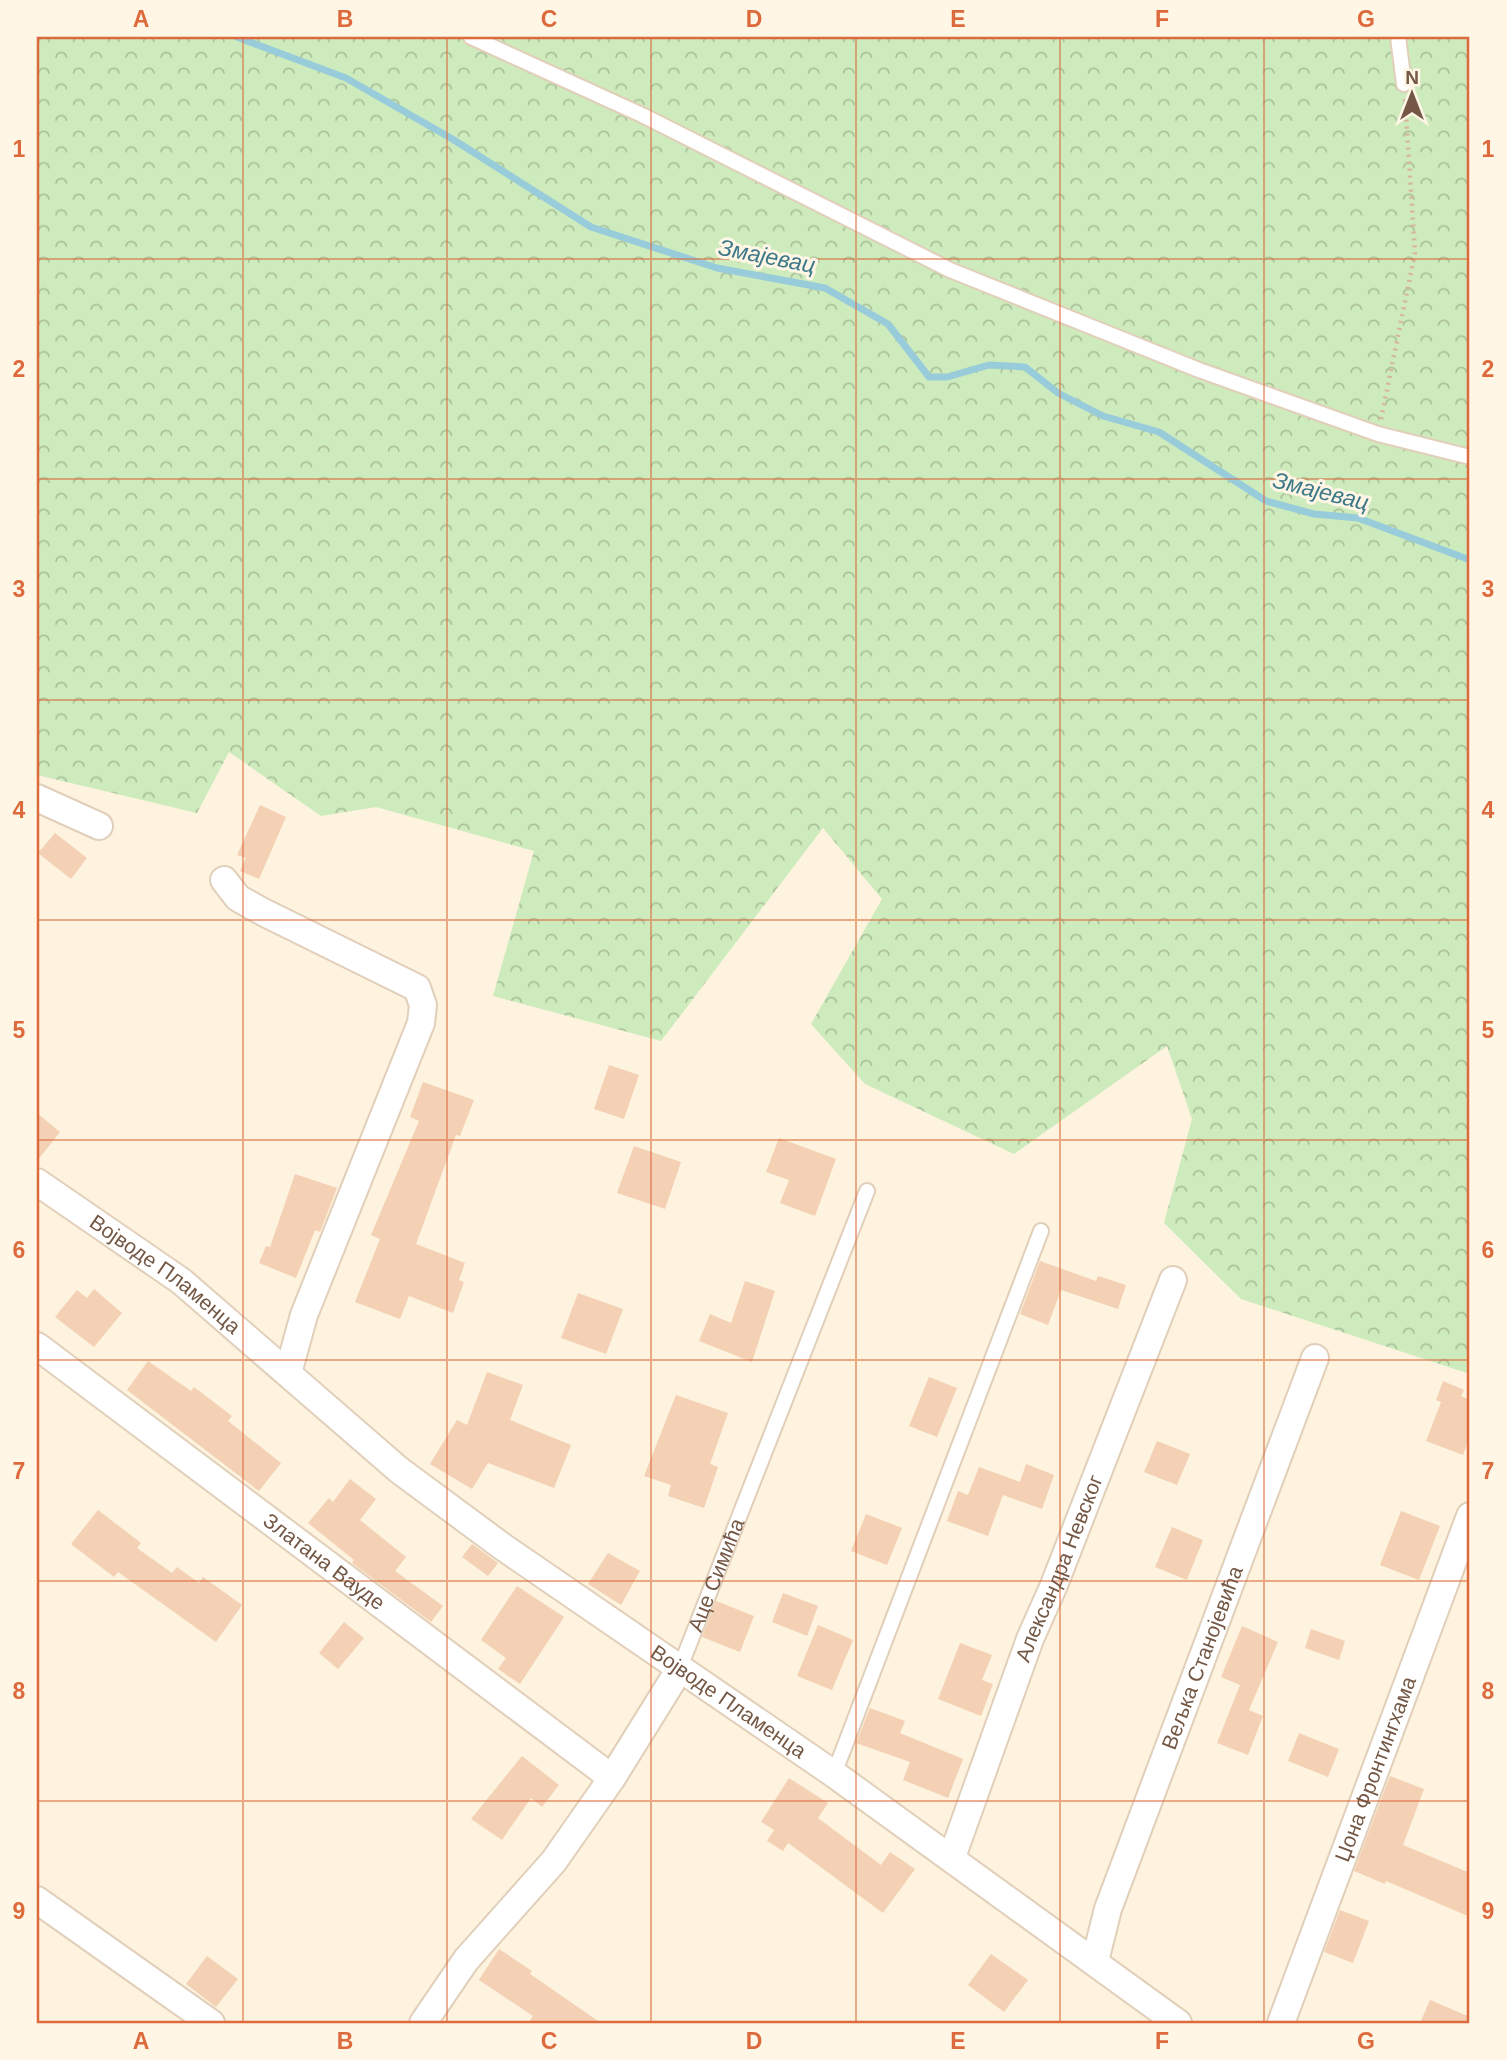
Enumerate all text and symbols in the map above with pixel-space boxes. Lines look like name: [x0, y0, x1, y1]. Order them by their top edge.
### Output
text: A: [133, 6, 149, 32]
text: B: [337, 6, 353, 32]
text: C: [541, 6, 557, 32]
text: D: [746, 6, 762, 32]
text: E: [950, 6, 966, 32]
text: F: [1155, 6, 1169, 32]
text: G: [1357, 6, 1375, 32]
north arrow: [1378, 60, 1448, 130]
text: N: [1405, 67, 1419, 88]
text: 1: [13, 136, 26, 162]
text: 1: [1482, 136, 1495, 162]
water label: Змајевац: [716, 234, 818, 278]
text: 2: [13, 356, 25, 382]
text: 2: [1482, 356, 1494, 382]
water label: Змајевац: [1270, 467, 1372, 515]
text: 3: [13, 576, 25, 602]
text: 3: [1482, 576, 1494, 602]
text: 4: [13, 797, 26, 823]
text: 4: [1482, 797, 1495, 823]
text: 5: [13, 1017, 26, 1043]
text: 5: [1482, 1017, 1495, 1043]
street label: Војводе Пламенца: [86, 1210, 246, 1338]
text: 6: [13, 1237, 25, 1263]
text: 6: [1482, 1237, 1494, 1263]
text: 7: [13, 1458, 25, 1484]
text: 7: [1482, 1458, 1494, 1484]
street label: Александра Невског: [1011, 1471, 1107, 1665]
street label: Златана Вауде: [259, 1508, 389, 1614]
street label: Аце Симића: [683, 1515, 749, 1635]
street label: Вељка Станојевића: [1157, 1562, 1247, 1752]
street label: Војводе Пламенца: [647, 1640, 811, 1763]
street label: Џона Фронтингхама: [1330, 1673, 1420, 1865]
text: 8: [13, 1678, 26, 1704]
text: 8: [1482, 1678, 1495, 1704]
text: 9: [13, 1898, 25, 1924]
text: 9: [1482, 1898, 1494, 1924]
text: A: [133, 2028, 149, 2054]
text: B: [337, 2028, 353, 2054]
text: C: [541, 2028, 557, 2054]
text: D: [746, 2028, 762, 2054]
text: E: [950, 2028, 966, 2054]
text: F: [1155, 2028, 1169, 2054]
text: G: [1357, 2028, 1375, 2054]

